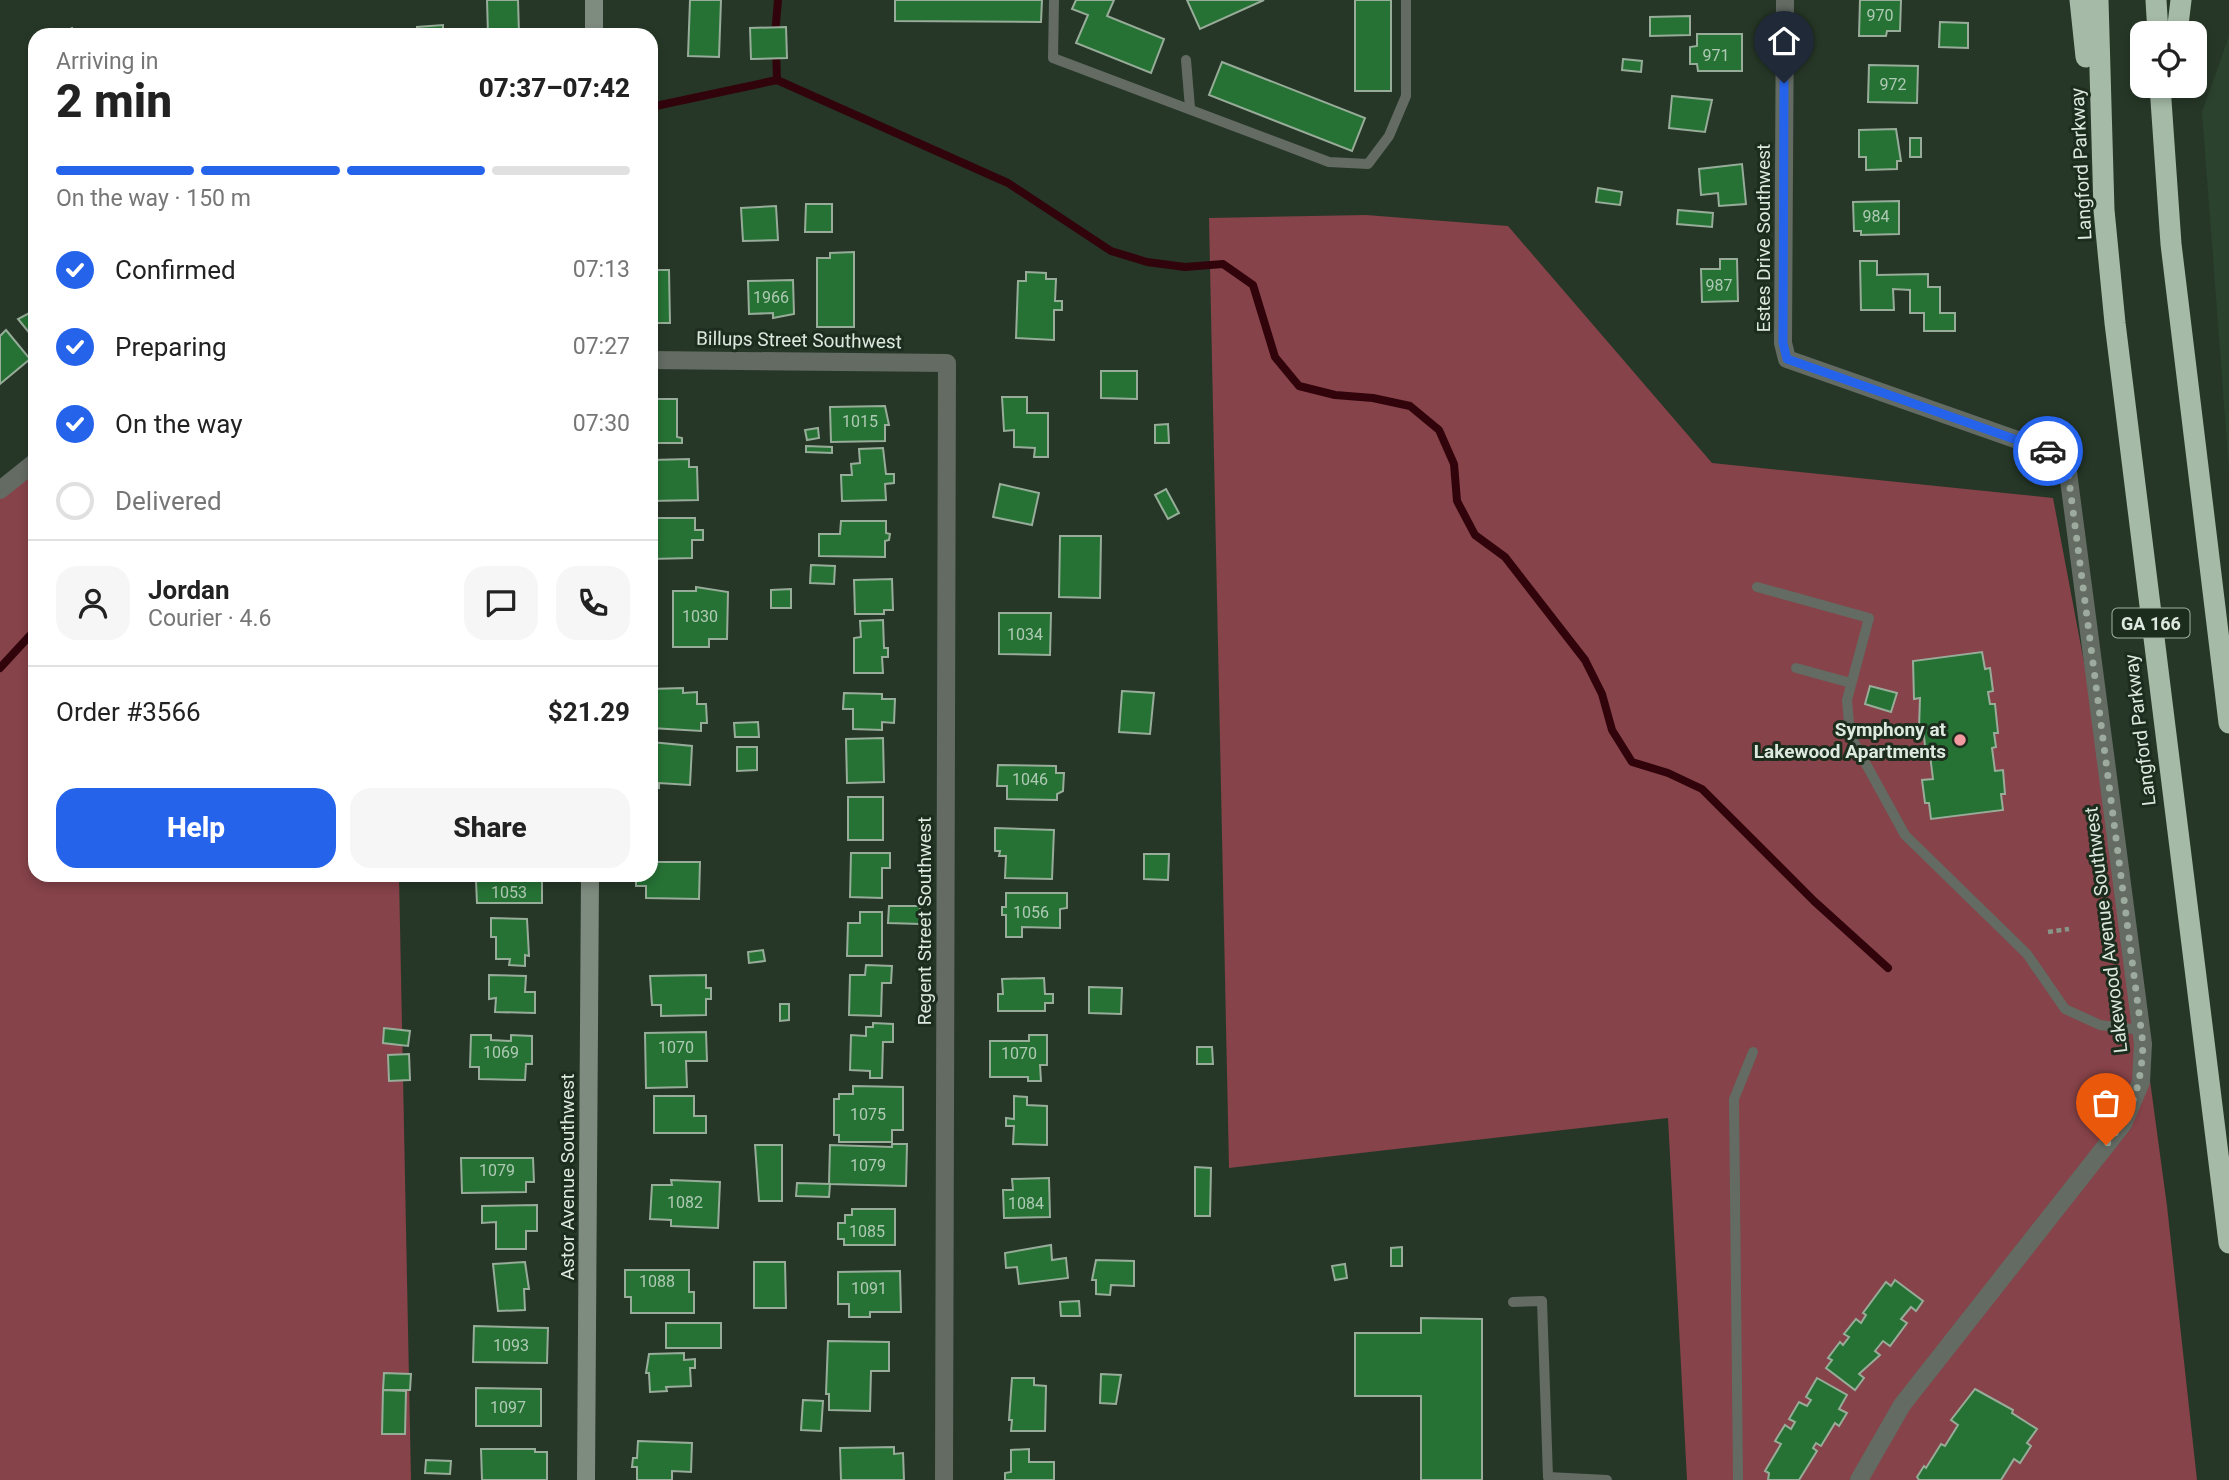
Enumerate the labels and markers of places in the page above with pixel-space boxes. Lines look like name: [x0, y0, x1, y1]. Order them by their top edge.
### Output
pin: [1754, 11, 1814, 83]
place label: Symphony at Lakewood Apartments: [1754, 718, 1947, 763]
marker: Symphony at Lakewood Apartments: [1952, 732, 1968, 748]
pin: [2076, 1073, 2136, 1145]

